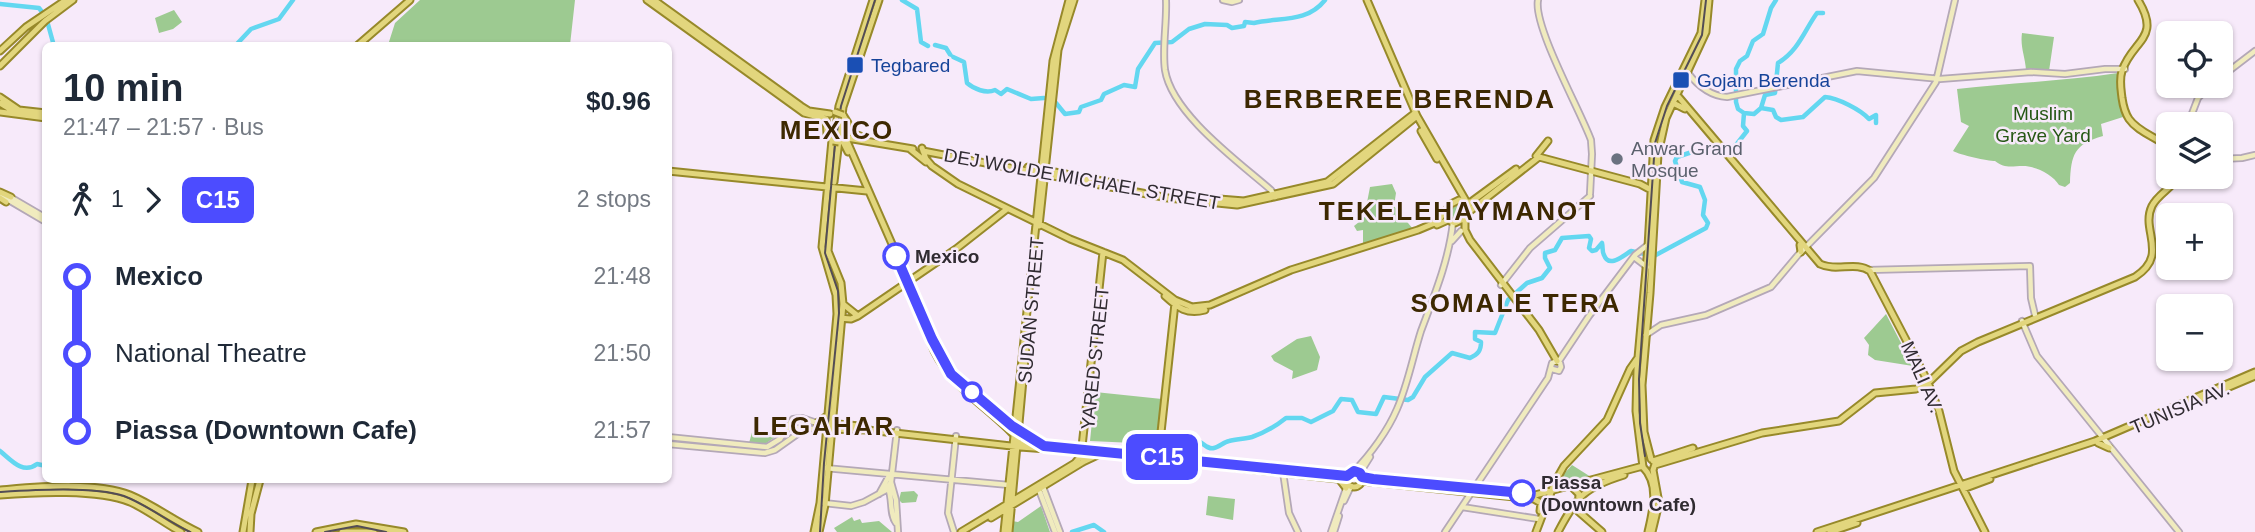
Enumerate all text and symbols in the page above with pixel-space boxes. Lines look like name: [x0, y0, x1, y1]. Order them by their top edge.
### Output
map controls: [2156, 21, 2233, 371]
button: locate: [2156, 21, 2233, 98]
marker: Tegbared: [845, 55, 865, 75]
place label: Tegbared: [871, 55, 950, 76]
text: 10 min: [63, 67, 183, 109]
marker: Gojam Berenda: [1671, 70, 1691, 90]
place label: Gojam Berenda: [1697, 70, 1831, 91]
district label: BERBEREE BERENDA: [1244, 84, 1556, 114]
text: $0.96: [586, 86, 651, 116]
park label: Muslim Grave Yard: [1995, 103, 2091, 146]
button: layers: [2156, 112, 2233, 189]
text: 21:47 – 21:57 · Bus: [63, 114, 264, 140]
district label: MEXICO: [780, 115, 894, 145]
place label: Anwar Grand Mosque: [1631, 138, 1743, 181]
street label: DEJ WOLDE MICHAEL STREET: [942, 144, 1222, 214]
marker: Anwar Grand Mosque: [1609, 151, 1625, 167]
icon: walk: [63, 181, 101, 219]
icon: forward: [134, 181, 172, 219]
text: 1: [111, 186, 124, 212]
text: C15: [196, 186, 240, 213]
text: 2 stops: [577, 186, 651, 212]
district label: TEKELEHAYMANOT: [1319, 196, 1597, 226]
button: +: [2156, 203, 2233, 280]
street label: SUDAN STREET: [1014, 236, 1048, 384]
marker: Mexico: [883, 243, 909, 269]
place label: Mexico: [915, 246, 979, 267]
text: Mexico: [115, 261, 203, 291]
text: 21:48: [593, 263, 651, 289]
street label: YARED STREET: [1077, 285, 1113, 431]
district label: SOMALE TERA: [1410, 288, 1622, 318]
button: −: [2156, 294, 2233, 371]
text: National Theatre: [115, 338, 307, 368]
street label: MALI AV.: [1897, 338, 1947, 416]
text: 21:50: [593, 340, 651, 366]
street label: TUNISIA AV.: [2127, 378, 2233, 438]
unlabelled marker: [962, 382, 982, 402]
district label: LEGAHAR: [753, 411, 895, 441]
text: Piassa (Downtown Cafe): [115, 415, 417, 445]
text: 21:57: [593, 417, 651, 443]
line badge: C15: [1122, 434, 1202, 480]
text: C15: [1140, 443, 1184, 470]
place label: Piassa (Downtown Cafe): [1541, 472, 1696, 515]
marker: Piassa (Downtown Cafe): [1509, 480, 1535, 506]

